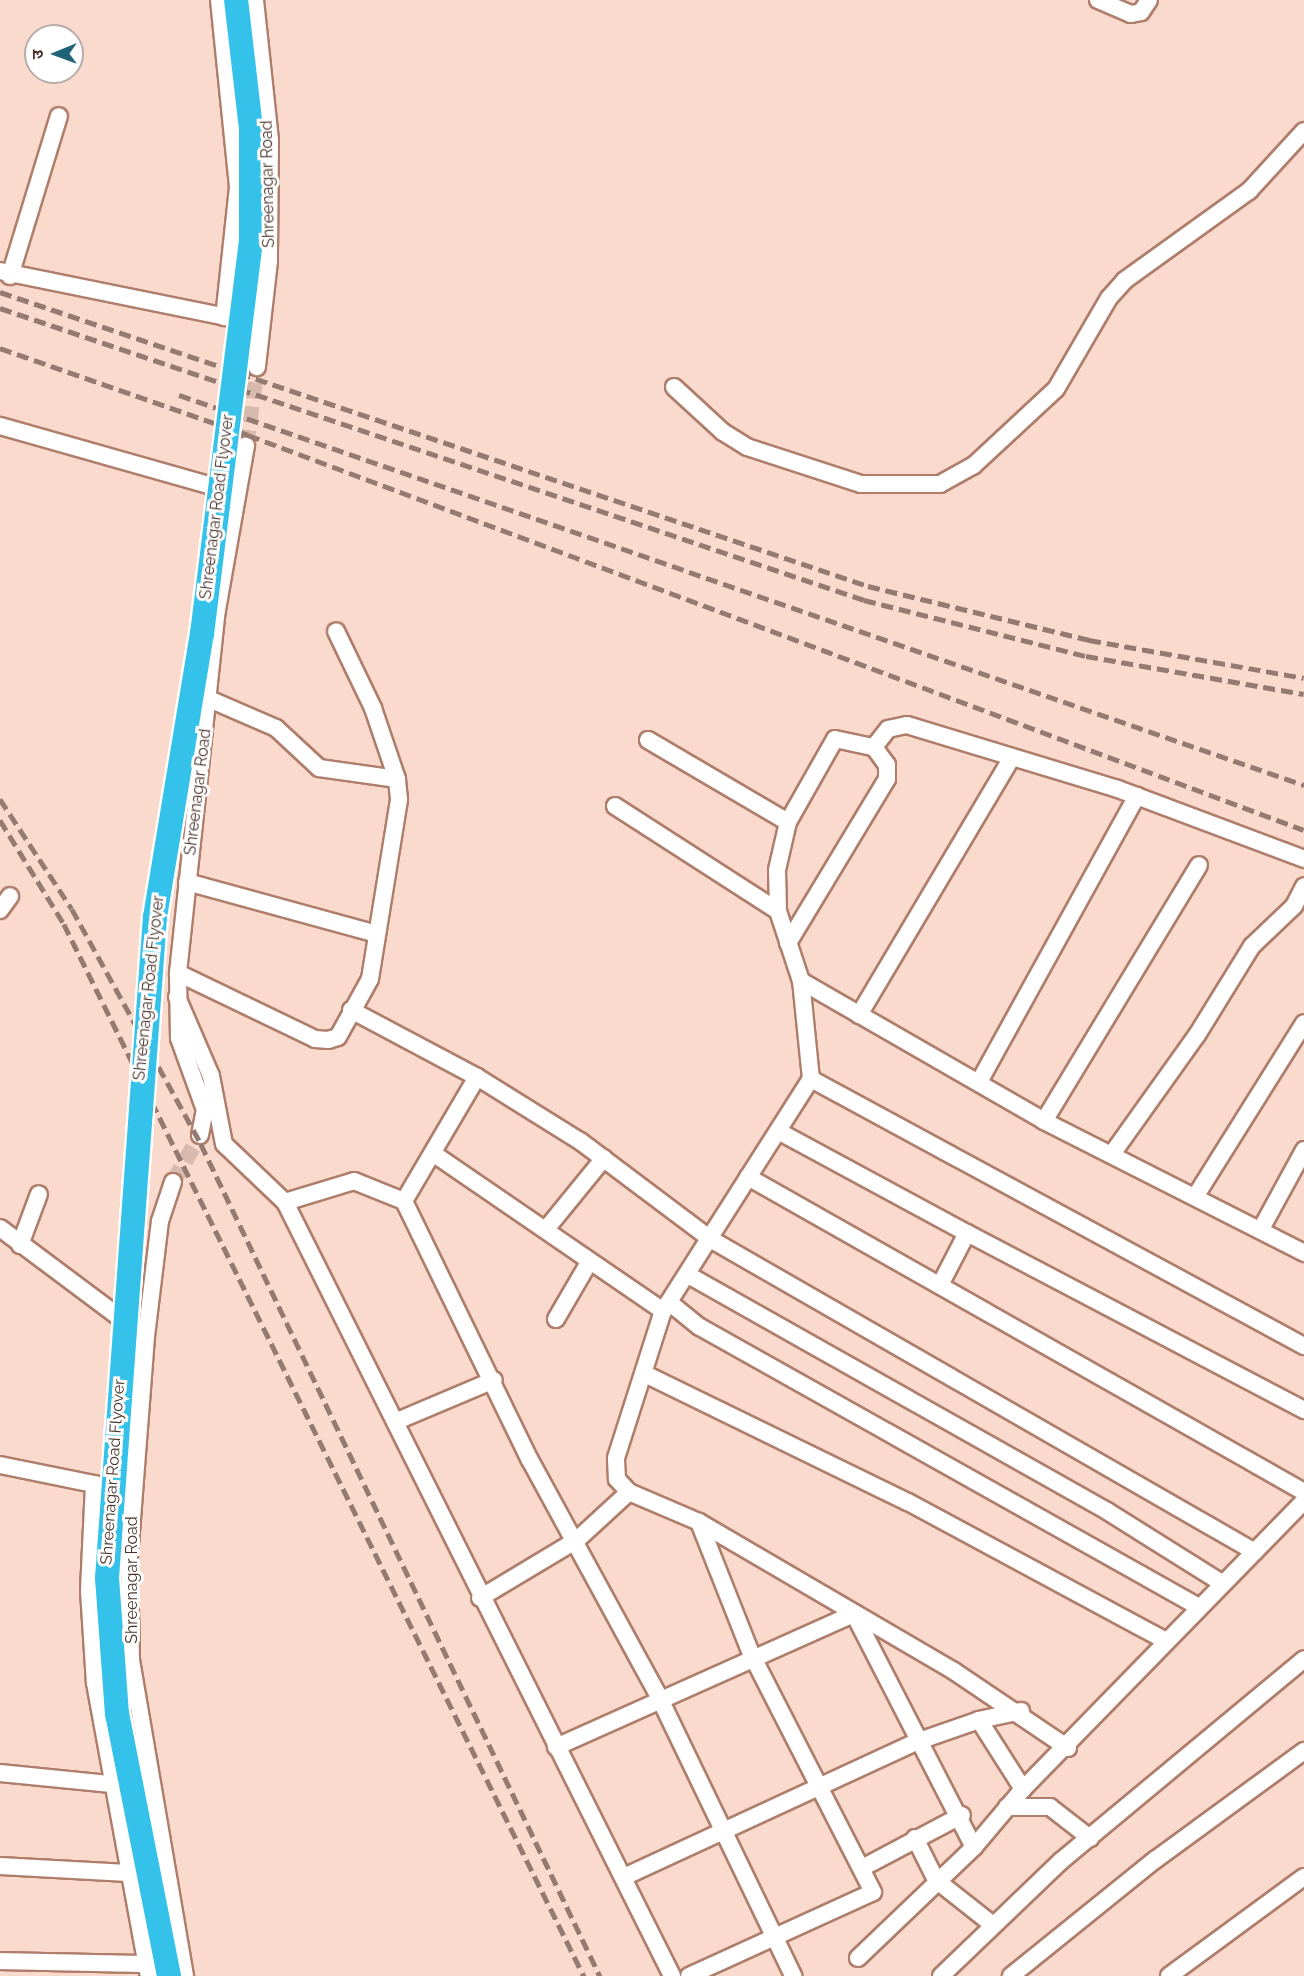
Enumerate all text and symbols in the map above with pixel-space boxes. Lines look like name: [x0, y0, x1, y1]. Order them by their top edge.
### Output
north arrow: [24, 24, 84, 84]
text: उ: [28, 49, 47, 59]
street label: Shreenagar Road: [257, 120, 279, 248]
street label: Shreenagar Road Flyover: [196, 413, 238, 601]
street label: Shreenagar Road: [181, 727, 215, 857]
street label: Shreenagar Road Flyover: [130, 894, 168, 1082]
street label: Shreenagar Road Flyover: [97, 1378, 129, 1566]
street label: Shreenagar Road: [122, 1516, 142, 1644]

